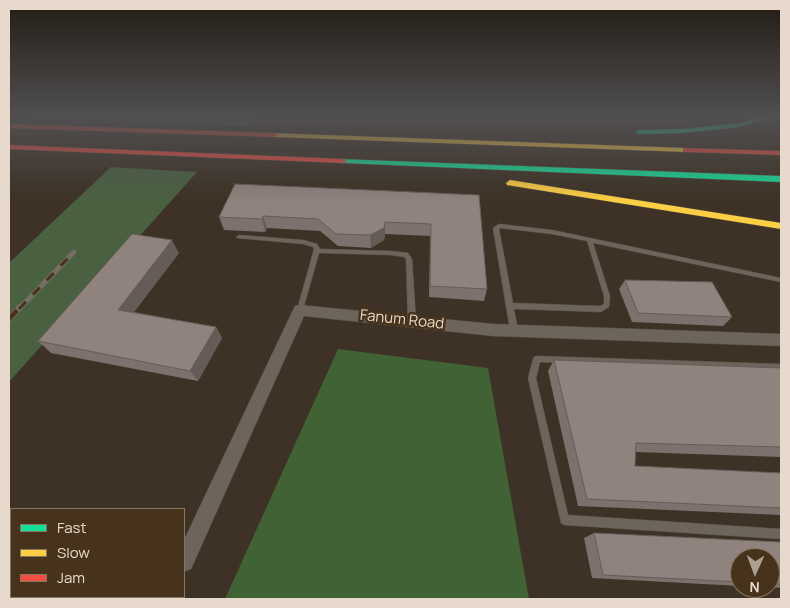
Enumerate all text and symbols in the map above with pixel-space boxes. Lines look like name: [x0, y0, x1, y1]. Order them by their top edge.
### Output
street label: Fanum Road: [359, 307, 445, 333]
legend: [10, 508, 185, 598]
text: Fast: [57, 517, 86, 538]
text: Slow: [57, 542, 90, 563]
north arrow: [730, 548, 780, 598]
text: Jam: [57, 567, 85, 588]
text: N: [749, 578, 760, 597]

